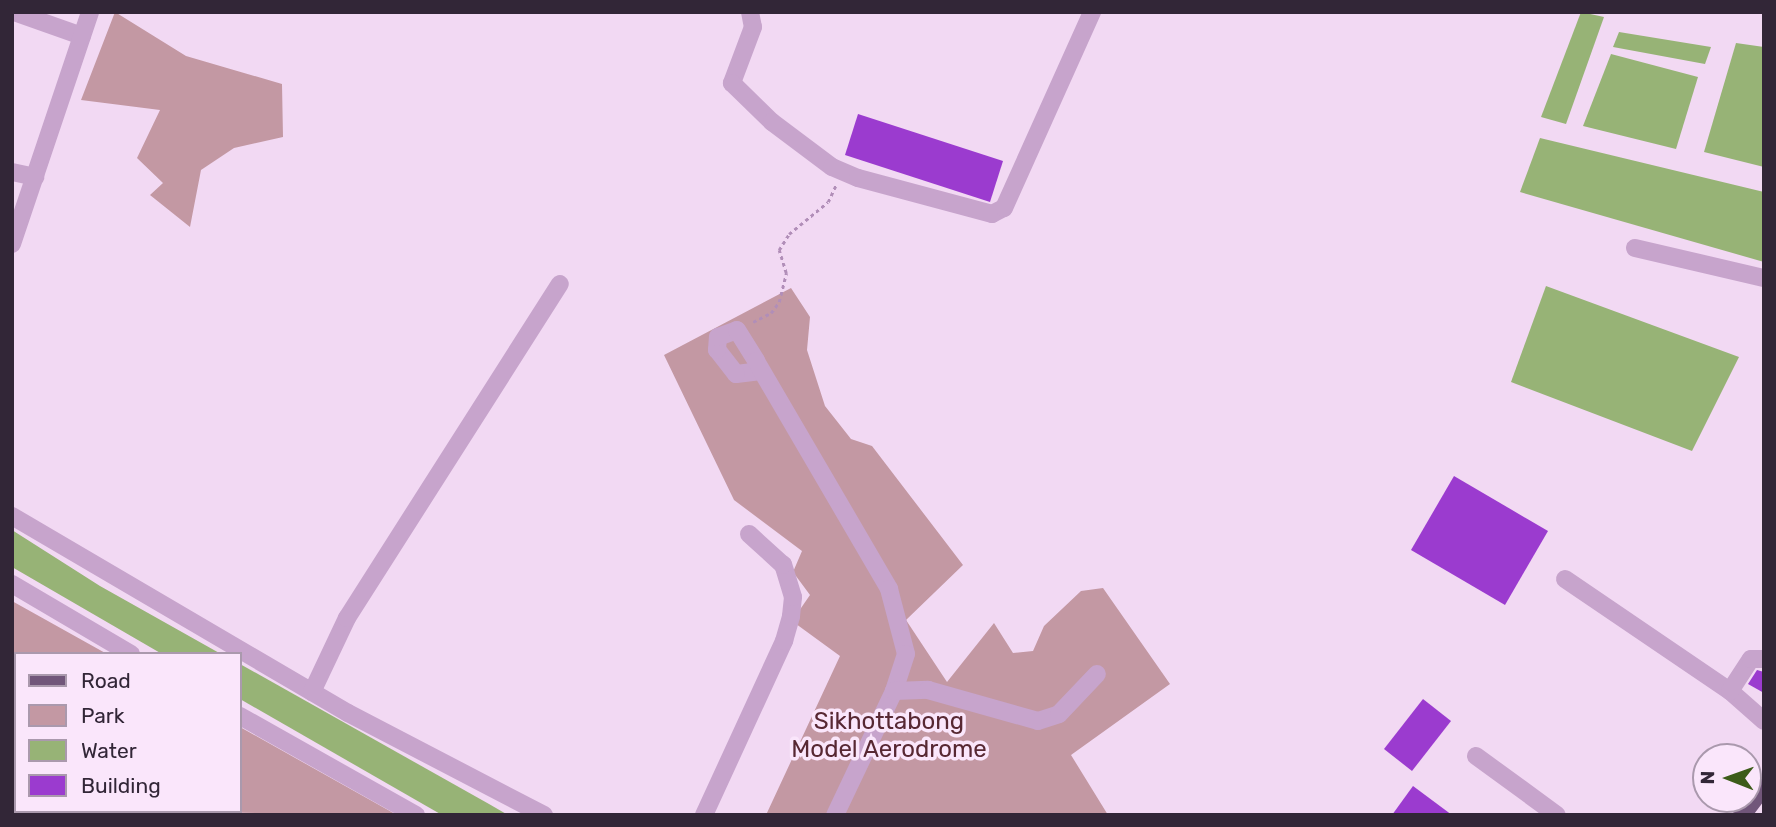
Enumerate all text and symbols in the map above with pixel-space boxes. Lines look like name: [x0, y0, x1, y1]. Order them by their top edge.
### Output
legend: [14, 652, 242, 813]
text: Road: [81, 668, 131, 693]
text: Park: [81, 703, 125, 728]
park label: Sikhottabong Model Aerodrome: [791, 708, 987, 764]
text: Water: [81, 738, 137, 763]
north arrow: [1692, 743, 1762, 813]
text: N: [1696, 771, 1719, 785]
text: Building: [81, 773, 161, 798]

